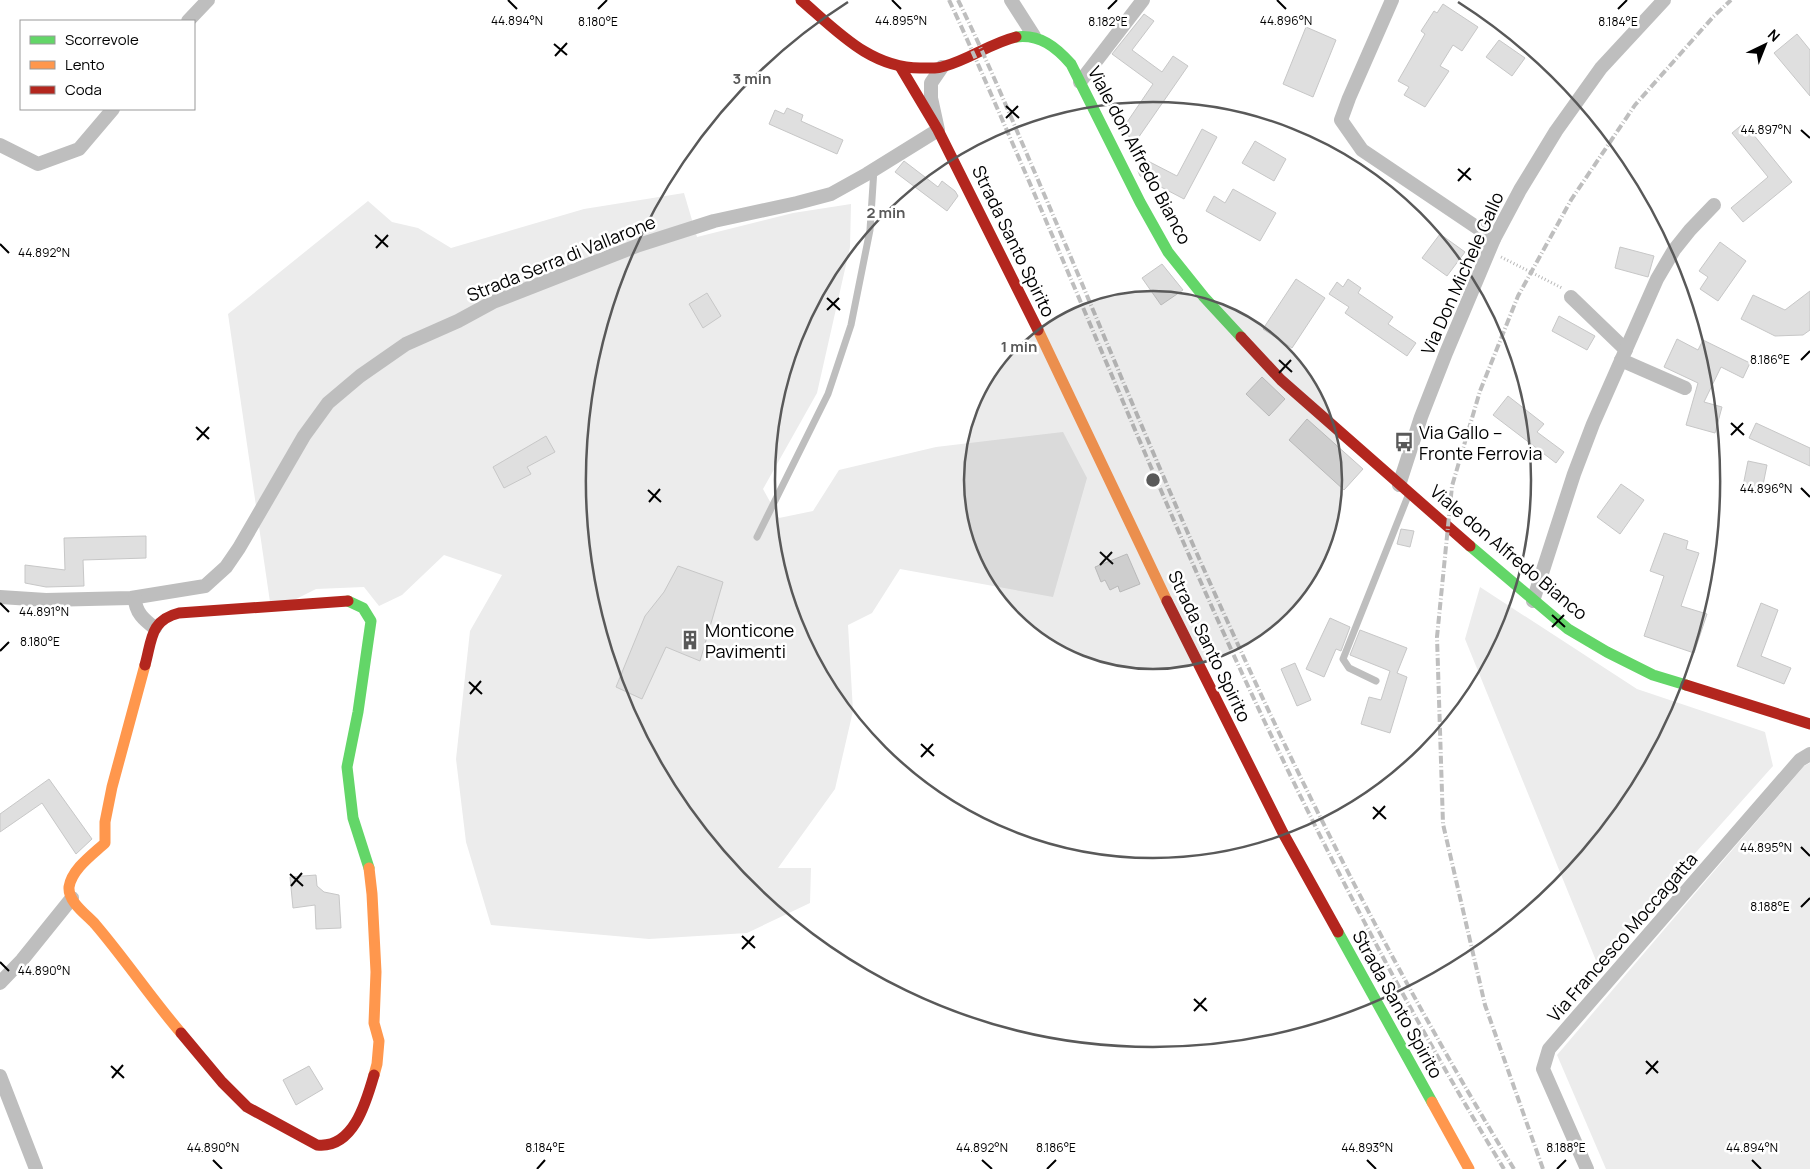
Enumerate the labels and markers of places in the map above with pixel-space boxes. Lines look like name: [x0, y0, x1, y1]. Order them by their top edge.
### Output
place label: Via Gallo – Fronte Ferrovia: [1419, 420, 1542, 465]
bus stop icon: Via Gallo – Fronte Ferrovia: [1393, 431, 1415, 453]
centre of rings: [1144, 471, 1162, 489]
place label: Monticone Pavimenti: [705, 618, 794, 663]
building icon: Monticone Pavimenti: [679, 629, 701, 651]

